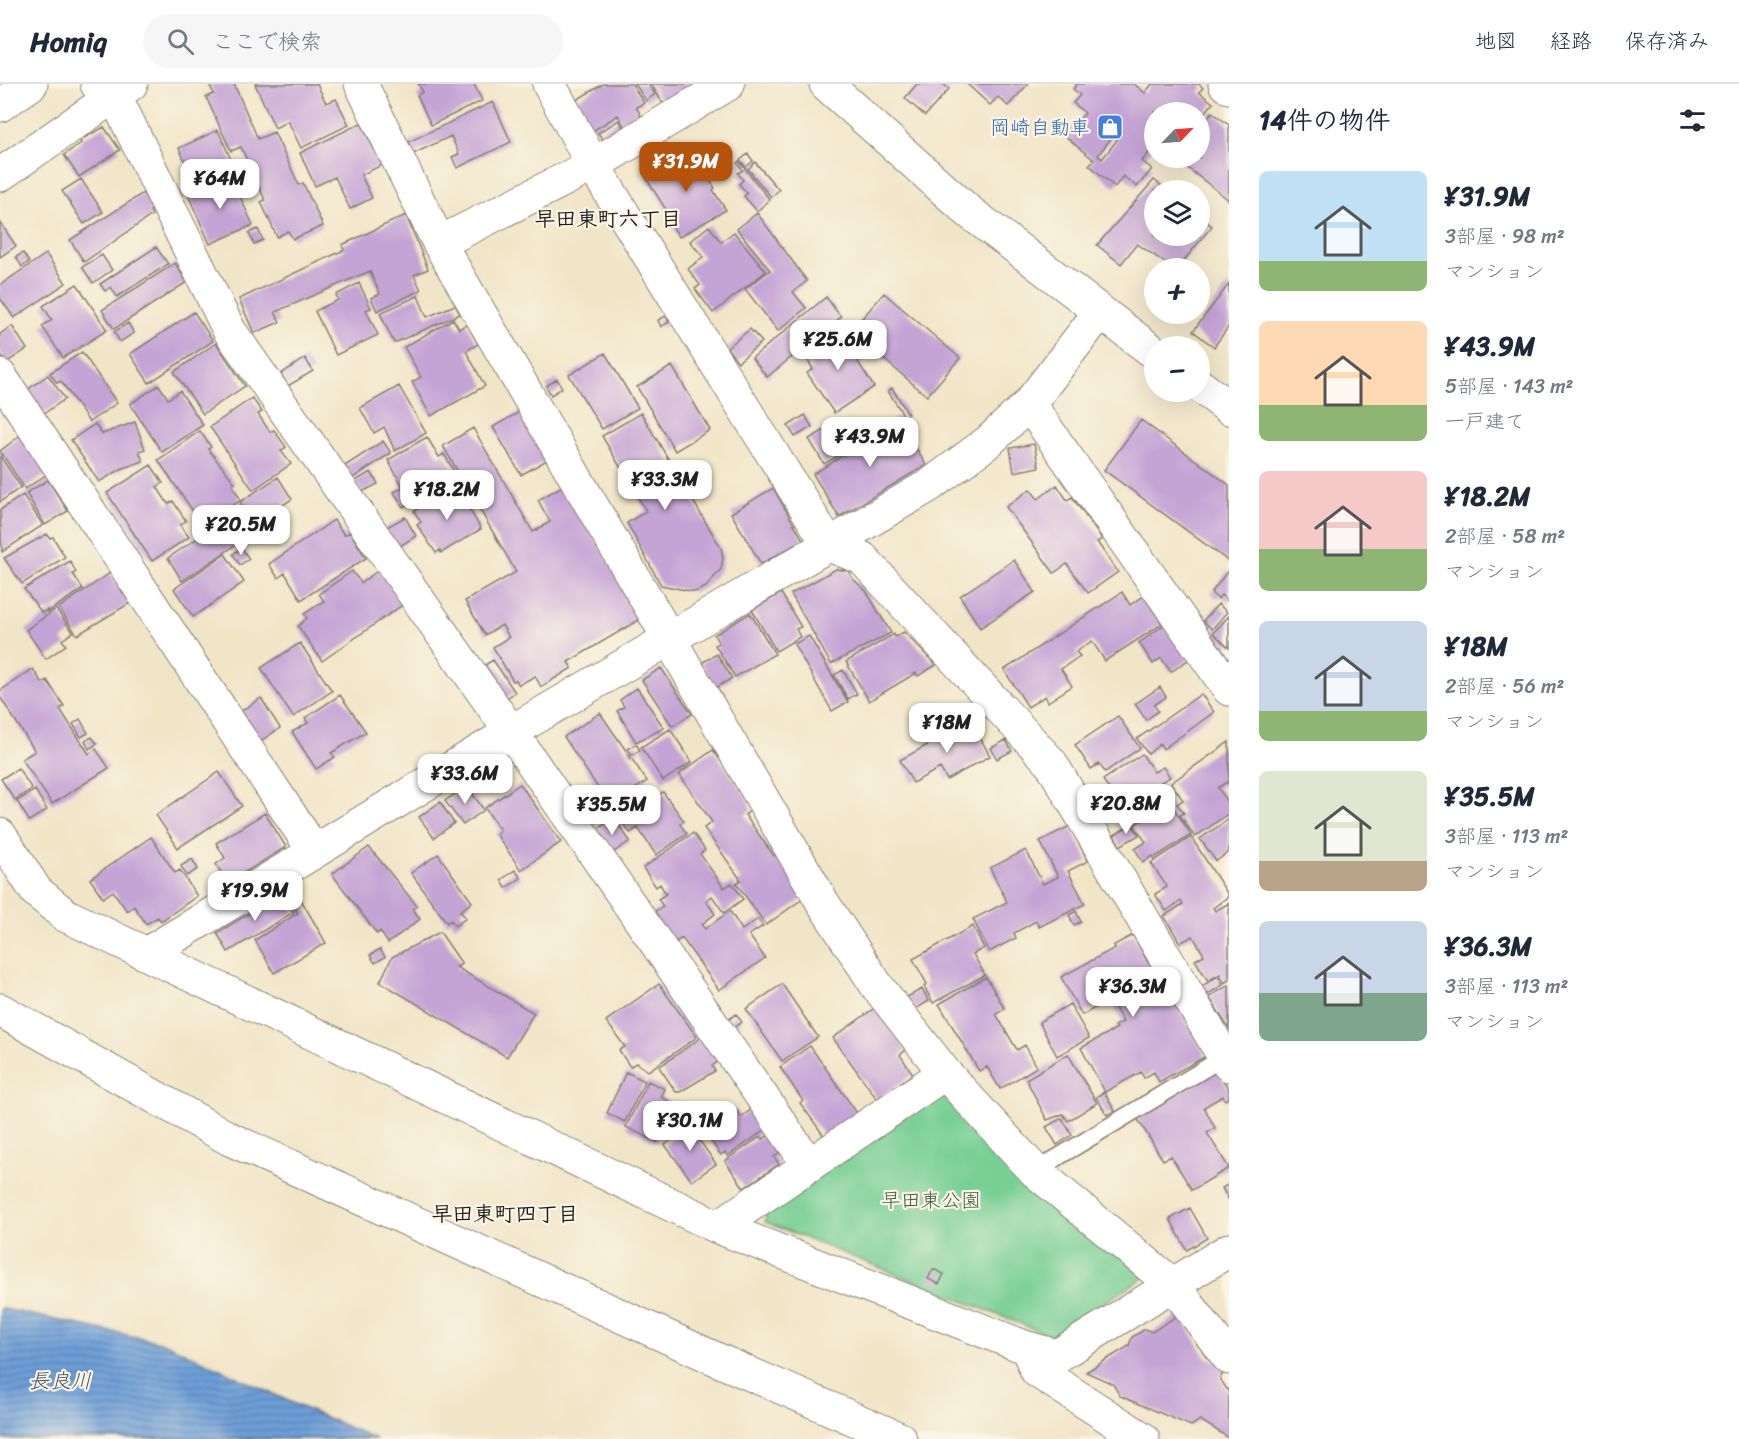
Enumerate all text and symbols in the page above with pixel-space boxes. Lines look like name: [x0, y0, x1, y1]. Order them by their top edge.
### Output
search box: [143, 14, 563, 68]
text: Homiq: [30, 17, 107, 66]
text: ここで検索: [212, 22, 322, 61]
text: 地図: [1475, 22, 1517, 60]
text: 経路: [1550, 22, 1592, 60]
text: 保存済み: [1625, 22, 1709, 60]
icon: search: [164, 25, 197, 58]
text: 14件の物件: [1259, 97, 1390, 143]
north arrow: [1144, 102, 1210, 168]
map controls: [1144, 102, 1210, 402]
icon: filters: [1676, 104, 1709, 137]
place label: 岡崎自動車: [990, 110, 1090, 145]
shop icon: 岡崎自動車: [1095, 112, 1125, 142]
pin: ¥31.9M: [637, 142, 735, 193]
text: ¥31.9M: [653, 144, 719, 179]
pin: ¥64M: [184, 159, 256, 210]
text: ¥64M: [194, 161, 246, 196]
text: ¥31.9M: [1445, 173, 1530, 219]
button: layers: [1144, 180, 1210, 246]
icon: home: [1307, 195, 1379, 267]
district label: 早田東町六丁目: [535, 200, 682, 238]
text: 3部屋 · 98 m²: [1445, 219, 1565, 254]
text: マンション: [1445, 254, 1544, 289]
button: +: [1144, 258, 1210, 324]
pin: ¥25.6M: [789, 320, 887, 371]
text: ¥25.6M: [804, 322, 872, 357]
text: ¥43.9M: [1445, 323, 1535, 369]
button: −: [1144, 336, 1210, 402]
icon: home: [1307, 345, 1379, 417]
text: 5部屋 · 143 m²: [1445, 369, 1573, 404]
text: 一戸建て: [1445, 404, 1525, 439]
pin: ¥43.9M: [821, 417, 919, 468]
text: ¥43.9M: [835, 419, 905, 454]
pin: ¥33.3M: [616, 460, 714, 511]
text: ¥33.3M: [632, 462, 698, 497]
pin: ¥18.2M: [398, 470, 496, 521]
text: ¥18.2M: [414, 472, 480, 507]
text: ¥18.2M: [1445, 473, 1530, 519]
icon: home: [1307, 495, 1379, 567]
pin: ¥20.5M: [192, 505, 290, 556]
text: ¥20.5M: [206, 507, 276, 542]
text: 2部屋 · 58 m²: [1445, 519, 1565, 554]
text: マンション: [1445, 554, 1544, 589]
text: ¥18M: [1445, 623, 1507, 669]
icon: home: [1307, 645, 1379, 717]
text: 2部屋 · 56 m²: [1445, 669, 1564, 704]
pin: ¥18M: [911, 703, 983, 754]
text: マンション: [1445, 704, 1544, 739]
text: ¥18M: [923, 705, 971, 740]
pin: ¥33.6M: [416, 754, 514, 805]
text: ¥33.6M: [432, 756, 498, 791]
text: ¥35.5M: [1445, 773, 1535, 819]
pin: ¥20.8M: [1077, 784, 1175, 835]
pin: ¥35.5M: [563, 785, 661, 836]
text: ¥20.8M: [1091, 786, 1161, 821]
text: ¥35.5M: [578, 787, 646, 822]
icon: home: [1307, 795, 1379, 867]
text: 3部屋 · 113 m²: [1445, 819, 1568, 854]
text: マンション: [1445, 854, 1544, 889]
pin: ¥19.9M: [206, 871, 304, 922]
text: ¥19.9M: [222, 873, 288, 908]
text: ¥36.3M: [1445, 923, 1532, 969]
icon: home: [1307, 945, 1379, 1017]
pin: ¥36.3M: [1084, 967, 1182, 1018]
text: ¥36.3M: [1100, 969, 1166, 1004]
text: 3部屋 · 113 m²: [1445, 969, 1568, 1004]
text: マンション: [1445, 1004, 1544, 1039]
pin: ¥30.1M: [641, 1101, 739, 1152]
text: ¥30.1M: [657, 1103, 723, 1138]
park label: 早田東公園: [881, 1183, 981, 1218]
district label: 早田東町四丁目: [432, 1195, 579, 1233]
water label: 長良川: [29, 1362, 92, 1400]

